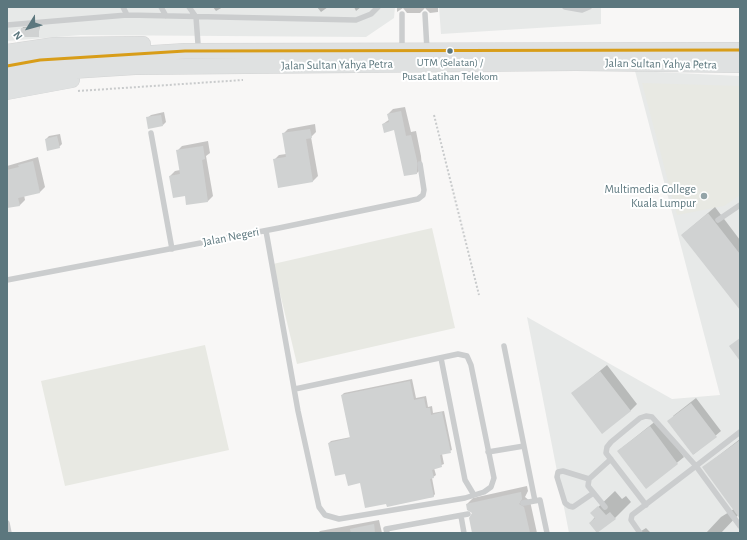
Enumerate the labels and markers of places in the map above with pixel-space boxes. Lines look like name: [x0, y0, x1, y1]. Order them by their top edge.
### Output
marker: UTM (Selatan) / Pusat Latihan Telekom: [445, 46, 455, 56]
place label: UTM (Selatan) / Pusat Latihan Telekom: [402, 56, 498, 82]
place label: Multimedia College Kuala Lumpur: [605, 182, 696, 210]
marker: Multimedia College Kuala Lumpur: [699, 191, 709, 201]

